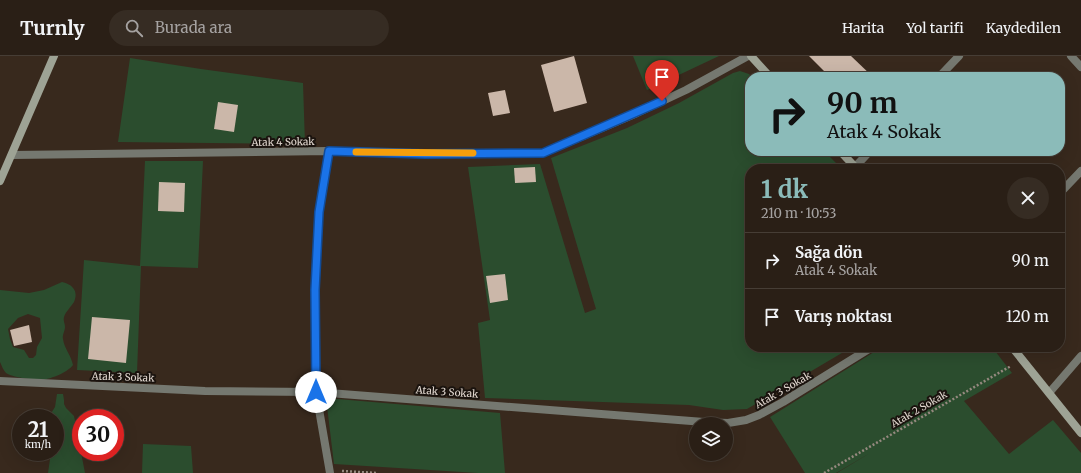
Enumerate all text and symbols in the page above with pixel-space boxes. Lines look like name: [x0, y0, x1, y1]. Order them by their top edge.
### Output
search box: [109, 10, 389, 46]
text: Turnly: [20, 16, 85, 40]
icon: search: [123, 17, 145, 39]
text: Burada ara: [155, 18, 232, 37]
text: Harita: [842, 19, 884, 37]
text: Yol tarifi: [906, 19, 964, 37]
text: Kaydedilen: [986, 19, 1061, 37]
pin: [645, 60, 679, 101]
icon: arrive: [651, 66, 673, 88]
text: 90 m: [827, 85, 898, 121]
icon: right: [761, 88, 813, 140]
text: Atak 4 Sokak: [827, 120, 941, 143]
street label: Atak 4 Sokak: [250, 135, 315, 149]
text: 1 dk: [761, 174, 808, 205]
button: close: [1007, 177, 1049, 219]
text: 210 m · 10:53: [761, 205, 836, 222]
text: Sağa dön: [795, 243, 862, 262]
icon: right: [761, 250, 783, 272]
text: 90 m: [1012, 251, 1049, 270]
text: Atak 4 Sokak: [795, 262, 877, 279]
icon: arrive: [761, 306, 783, 328]
text: Varış noktası: [795, 307, 892, 326]
text: 120 m: [1006, 307, 1049, 326]
street label: Atak 3 Sokak: [752, 368, 814, 412]
street label: Atak 3 Sokak: [90, 369, 155, 385]
position arrow: [295, 371, 337, 413]
street label: Atak 3 Sokak: [414, 383, 479, 401]
street label: Atak 2 Sokak: [888, 387, 950, 431]
speed limit sign: 30: [72, 409, 124, 461]
text: 21: [28, 417, 48, 442]
map controls: [689, 417, 733, 461]
button: layers: [689, 417, 733, 461]
text: km/h: [25, 438, 51, 451]

